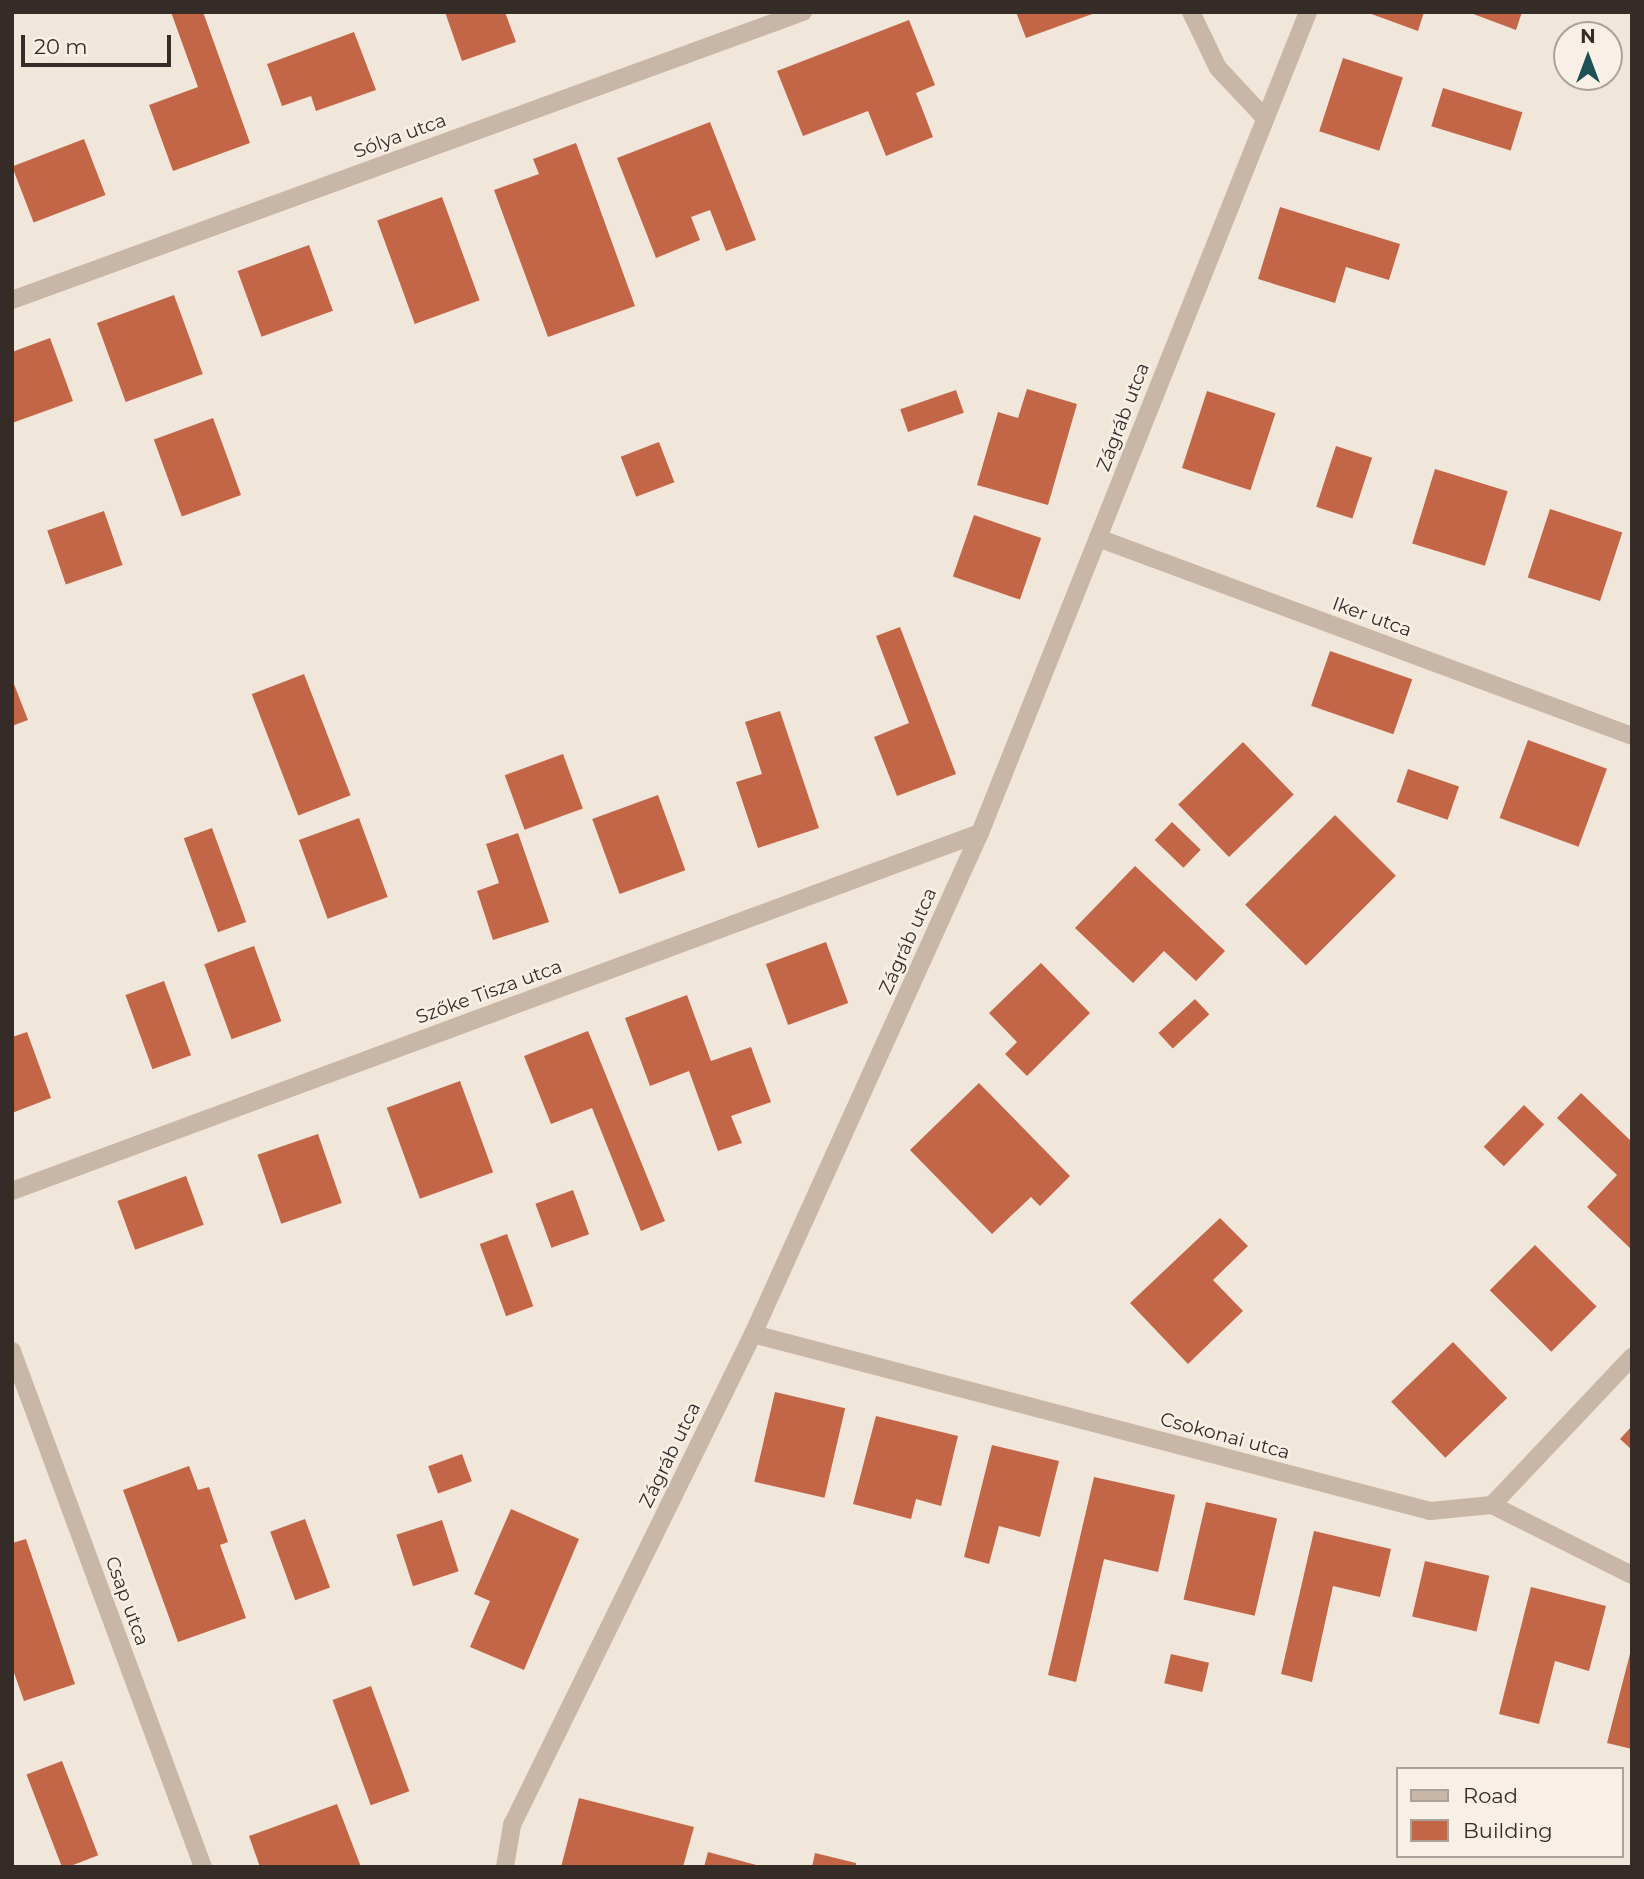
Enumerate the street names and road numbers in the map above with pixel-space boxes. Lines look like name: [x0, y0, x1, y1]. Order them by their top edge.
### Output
street label: Sólya utca: [351, 109, 449, 163]
street label: Zágráb utca: [1092, 359, 1154, 475]
street label: Iker utca: [1329, 592, 1415, 642]
street label: Zágráb utca: [874, 884, 942, 998]
street label: Szőke Tisza utca: [413, 955, 565, 1029]
street label: Zágráb utca: [635, 1399, 705, 1511]
street label: Csokonai utca: [1158, 1408, 1292, 1464]
street label: Csap utca: [100, 1553, 154, 1649]

